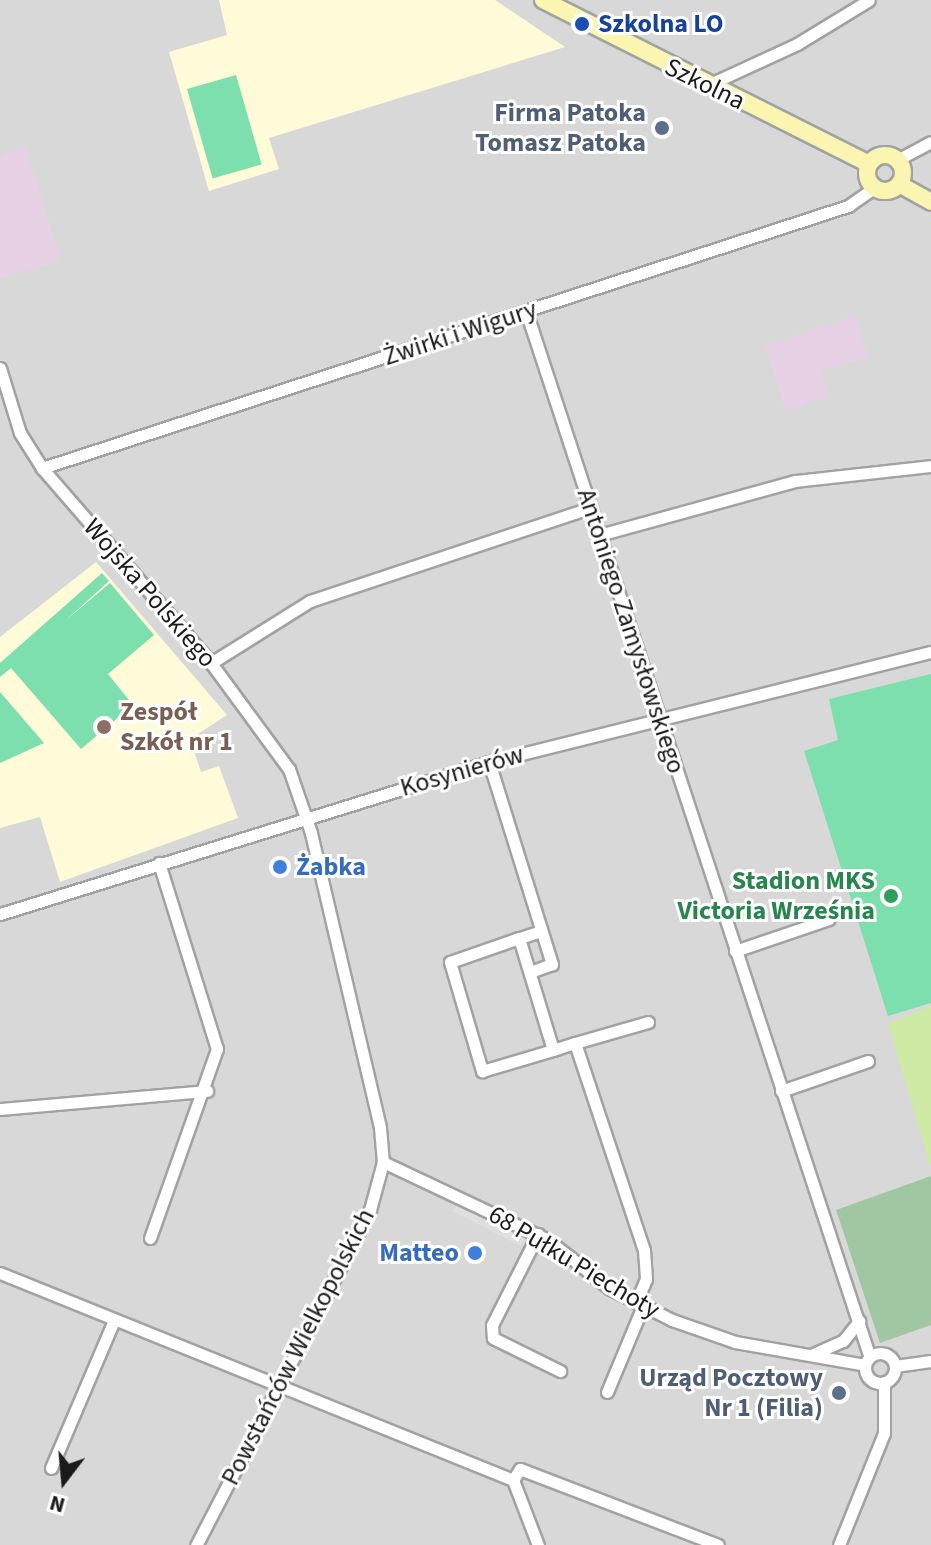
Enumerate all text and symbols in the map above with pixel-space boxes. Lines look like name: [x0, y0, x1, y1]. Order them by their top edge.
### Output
place label: Szkolna LO: [598, 8, 724, 40]
marker: Szkolna LO: [573, 15, 591, 33]
street label: Szkolna: [660, 51, 750, 117]
place label: Firma Patoka Tomasz Patoka: [475, 97, 646, 158]
marker: Firma Patoka Tomasz Patoka: [653, 119, 671, 137]
street label: Żwirki i Wigury: [379, 293, 541, 373]
street label: Antoniego Zamysłowskiego: [570, 485, 692, 777]
street label: Wojska Polskiego: [77, 512, 223, 674]
place label: Zespół Szkół nr 1: [120, 696, 233, 758]
marker: Zespół Szkół nr 1: [95, 718, 113, 736]
street label: Kosynierów: [397, 739, 527, 803]
place label: Żabka: [296, 851, 366, 883]
marker: Żabka: [271, 858, 289, 876]
place label: Stadion MKS Victoria Września: [677, 865, 875, 926]
marker: Stadion MKS Victoria Września: [882, 887, 900, 905]
street label: 68 Pułku Piechoty: [483, 1199, 665, 1325]
street label: Powstańców Wielkopolskich: [215, 1204, 381, 1490]
place label: Matteo: [379, 1237, 459, 1269]
marker: Matteo: [466, 1244, 484, 1262]
place label: Urząd Pocztowy Nr 1 (Filia): [639, 1362, 823, 1424]
marker: Urząd Pocztowy Nr 1 (Filia): [830, 1384, 848, 1402]
north arrow: [24, 1441, 104, 1521]
text: N: [46, 1487, 69, 1521]

